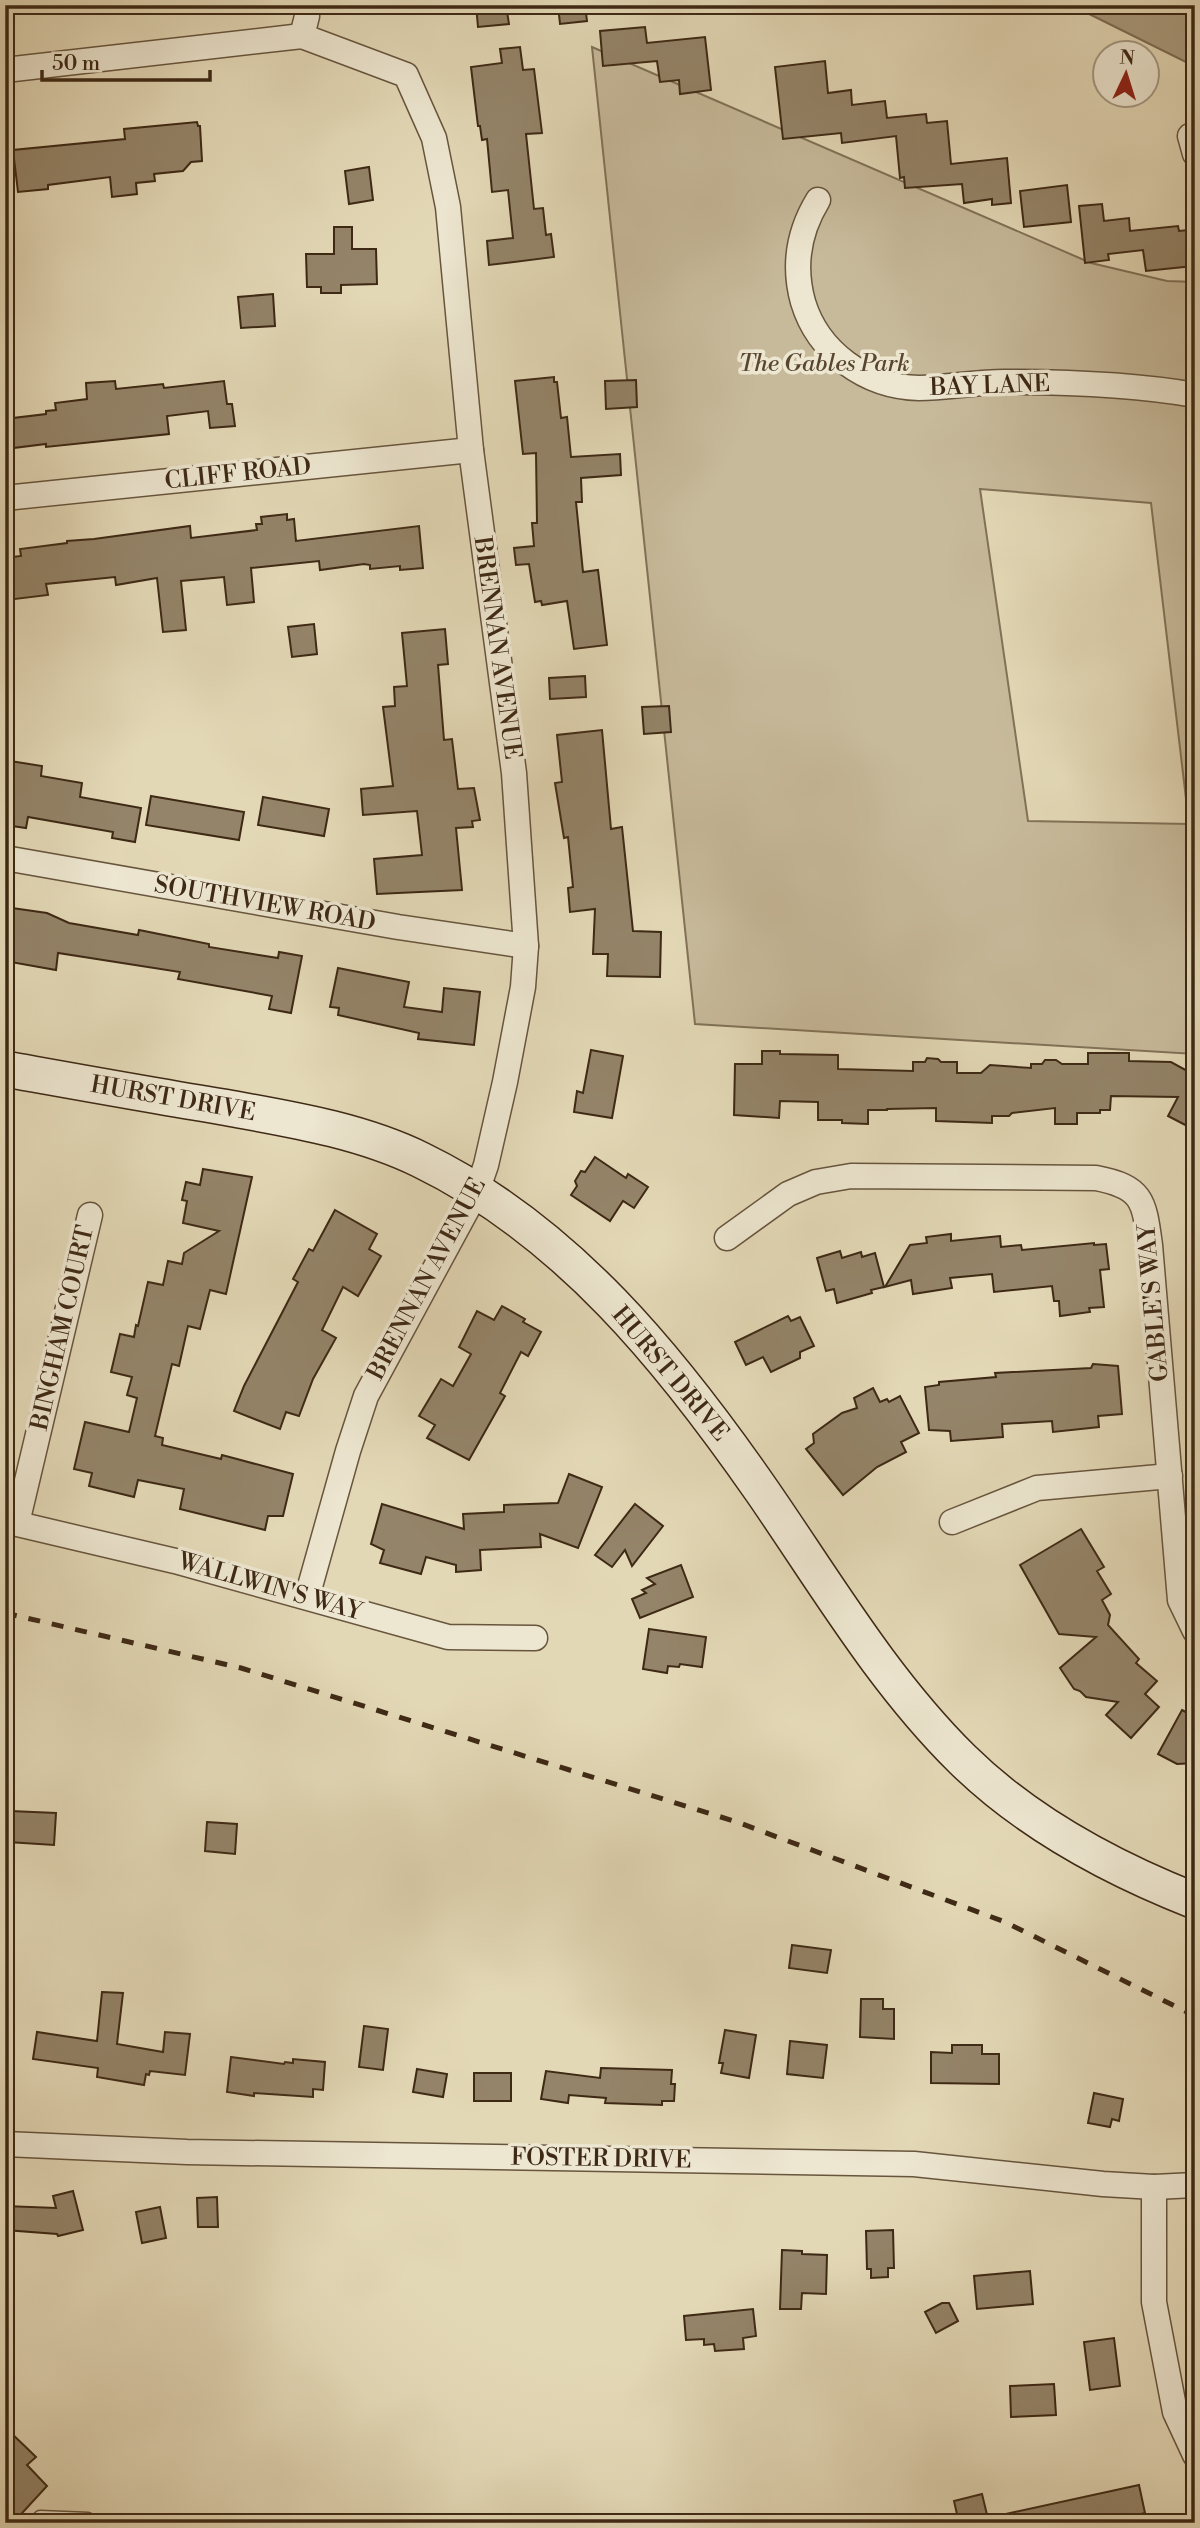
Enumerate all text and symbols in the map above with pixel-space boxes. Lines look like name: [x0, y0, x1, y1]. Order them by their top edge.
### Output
scale bar: [42, 38, 210, 82]
north arrow: [1092, 38, 1162, 108]
text: N: [1119, 46, 1135, 71]
text: 50 m: [52, 51, 100, 77]
park label: The Gables Park: [738, 349, 910, 379]
street label: BAY LANE: [928, 369, 1051, 403]
street label: CLIFF ROAD: [163, 451, 313, 497]
street label: BRENNAN AVENUE: [466, 534, 527, 761]
street label: SOUTHVIEW ROAD: [152, 870, 378, 938]
street label: HURST DRIVE: [88, 1070, 258, 1128]
street label: BRENNAN AVENUE: [361, 1173, 493, 1386]
street label: GABLE'S WAY: [1132, 1222, 1176, 1383]
street label: BINGHAM COURT: [25, 1223, 101, 1434]
street label: HURST DRIVE: [605, 1300, 735, 1448]
street label: WALLWIN'S WAY: [174, 1546, 367, 1628]
street label: FOSTER DRIVE: [510, 2142, 692, 2176]

